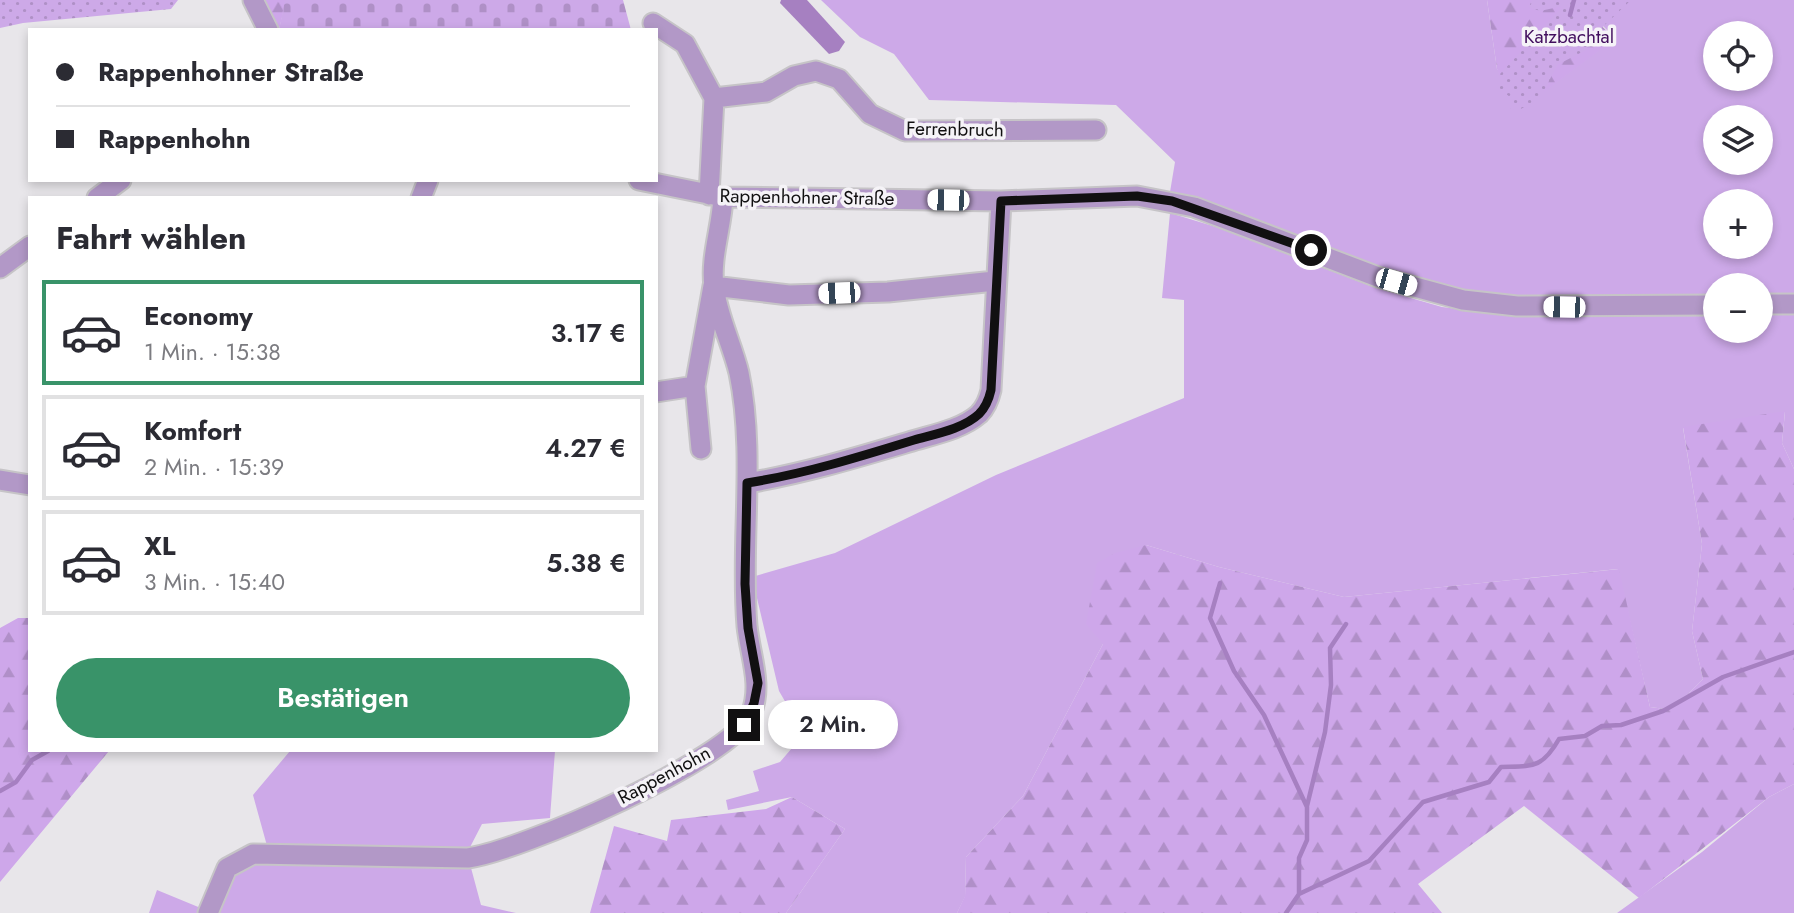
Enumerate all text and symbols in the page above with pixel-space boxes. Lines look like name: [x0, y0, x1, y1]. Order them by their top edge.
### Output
map controls: [1703, 21, 1773, 343]
button: locate: [1703, 21, 1773, 91]
park label: Katzbachtal: [1524, 23, 1614, 50]
text: Rappenhohner Straße: [98, 53, 364, 91]
button: layers: [1703, 105, 1773, 175]
street label: Ferrenbruch: [906, 115, 1004, 143]
text: Rappenhohn: [98, 120, 251, 158]
street label: Rappenhohner Straße: [719, 182, 895, 212]
car: [927, 189, 970, 211]
button: +: [1703, 189, 1773, 259]
text: Fahrt wählen: [56, 215, 246, 261]
route start: [1295, 234, 1327, 266]
car: [1373, 266, 1420, 298]
button: −: [1703, 273, 1773, 343]
car: [818, 282, 861, 304]
car: [1543, 296, 1586, 318]
text: Economy: [144, 297, 253, 335]
icon: car: [60, 301, 123, 364]
text: 3.17 €: [551, 314, 626, 352]
text: 1 Min. · 15:38: [144, 335, 281, 369]
text: Komfort: [144, 412, 241, 450]
icon: car: [60, 416, 123, 479]
text: 4.27 €: [545, 429, 626, 467]
text: 2 Min. · 15:39: [144, 450, 284, 484]
text: XL: [144, 527, 176, 565]
icon: car: [60, 531, 123, 594]
text: 5.38 €: [546, 544, 626, 582]
text: 3 Min. · 15:40: [144, 565, 285, 599]
button: Bestätigen: [56, 658, 630, 738]
callout: 2 Min.: [768, 700, 898, 750]
text: 2 Min.: [799, 707, 867, 741]
route end: [728, 709, 760, 741]
street label: Rappenhohn: [613, 739, 715, 811]

